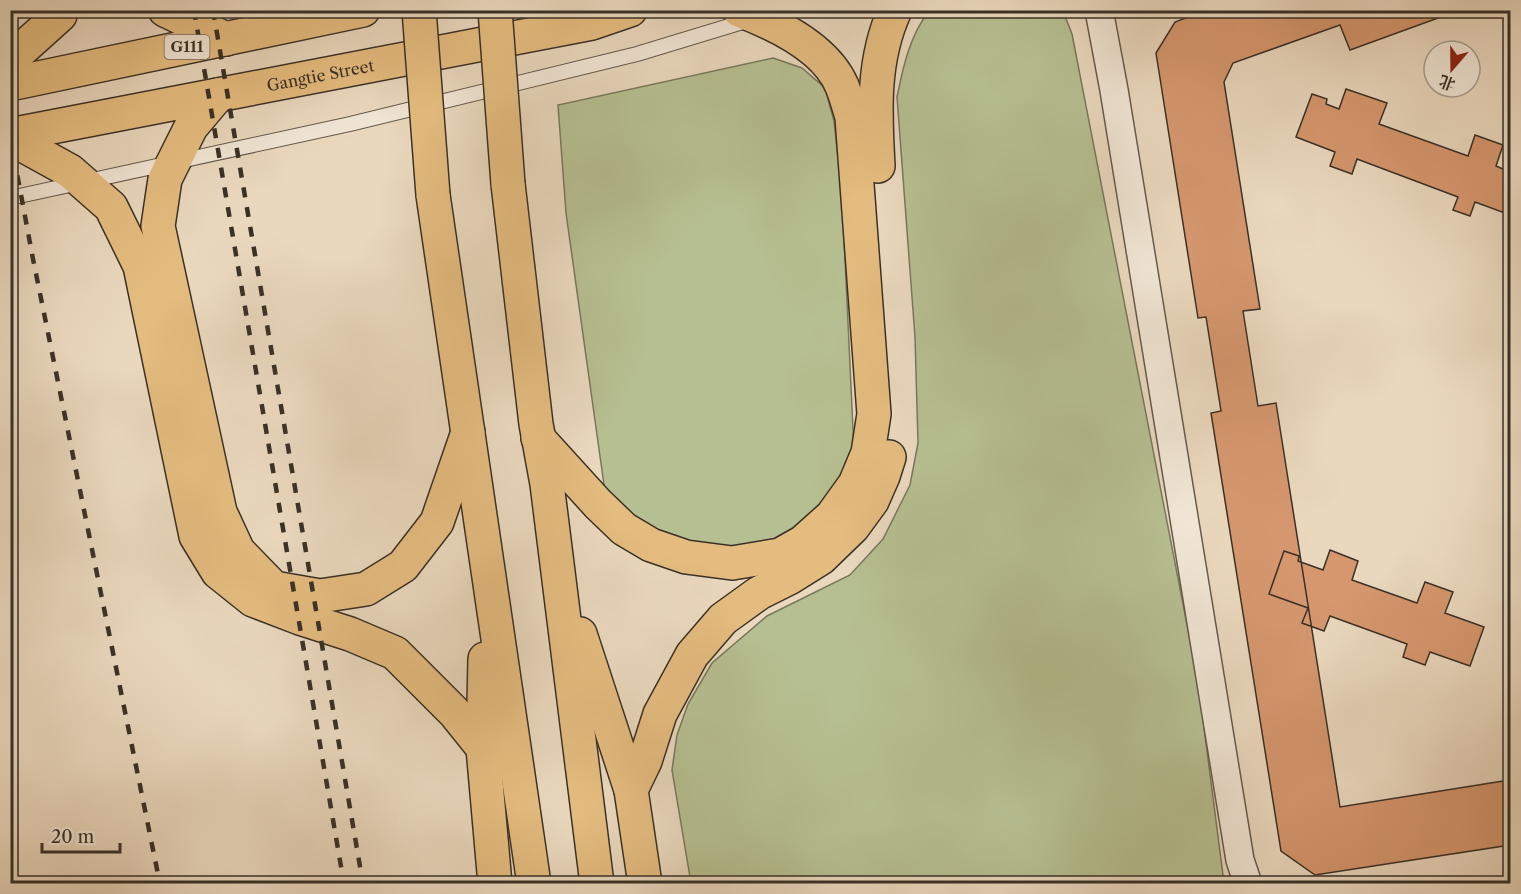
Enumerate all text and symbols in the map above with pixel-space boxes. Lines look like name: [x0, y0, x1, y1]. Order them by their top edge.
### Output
road number: G111: [164, 35, 210, 59]
north arrow: [1422, 39, 1482, 99]
street label: Gangtie Street: [265, 55, 376, 95]
text: 北: [1436, 71, 1458, 95]
scale bar: [42, 816, 120, 854]
text: 20 m: [51, 826, 95, 848]

